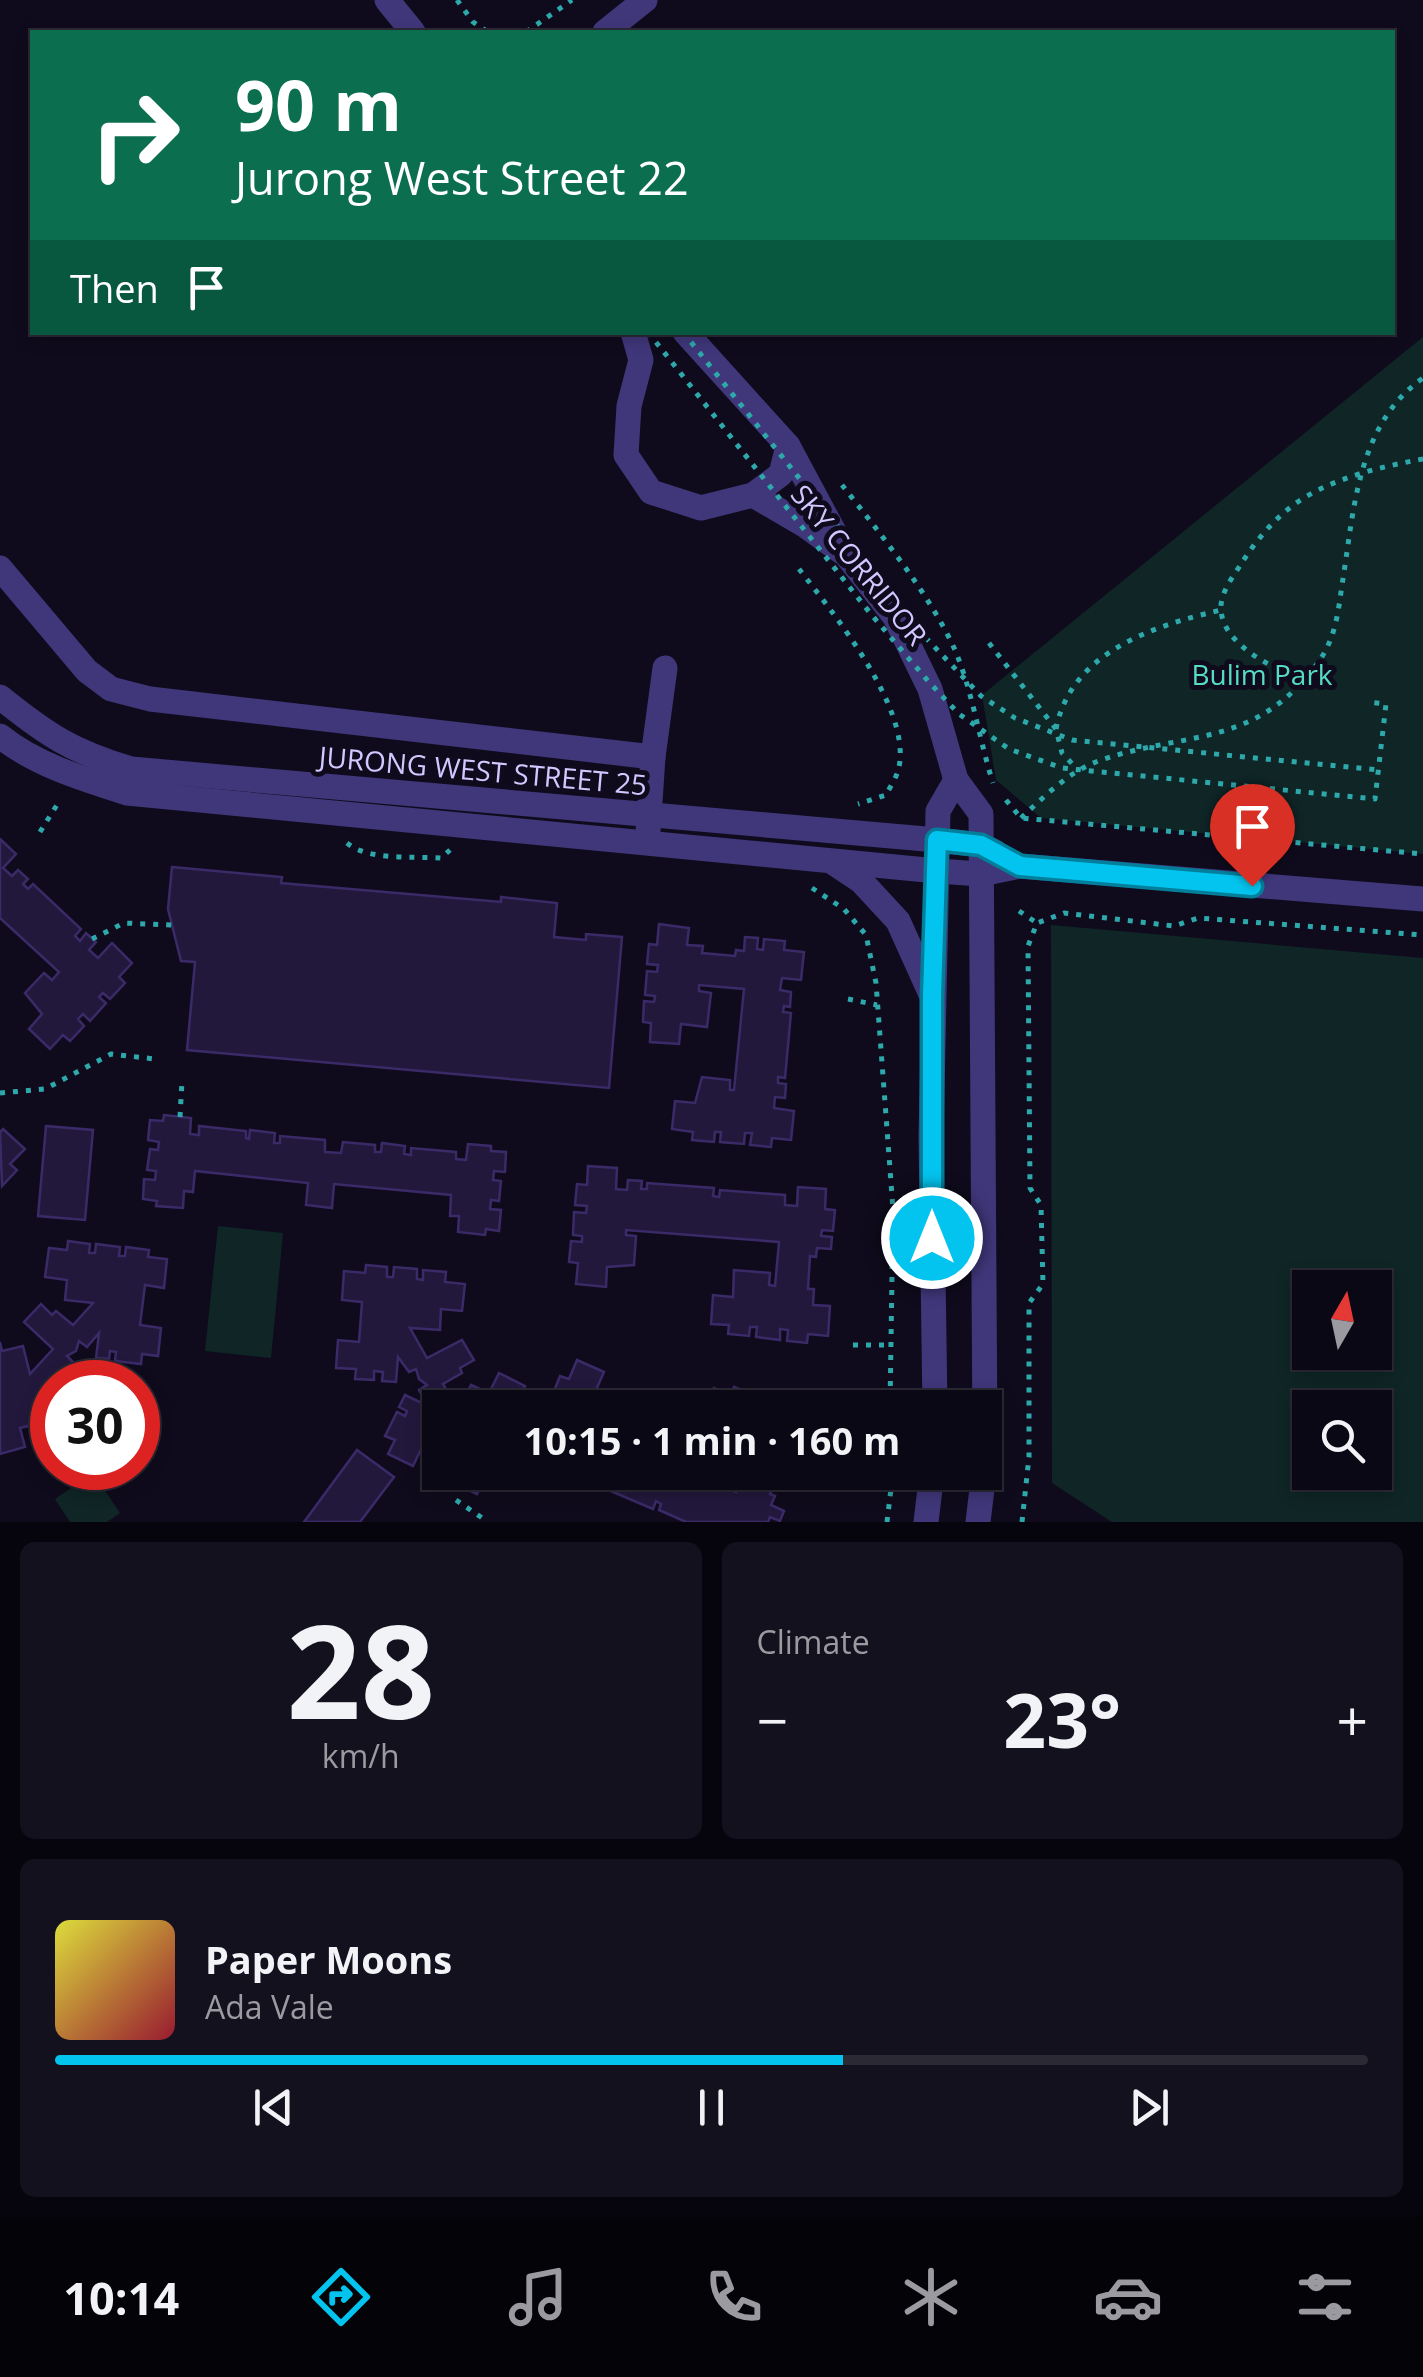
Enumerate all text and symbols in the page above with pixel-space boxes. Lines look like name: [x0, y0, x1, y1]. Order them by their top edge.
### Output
text: 90 m: [235, 56, 402, 152]
icon: right: [70, 70, 200, 200]
text: Jurong West Street 22: [235, 147, 689, 208]
icon: arrive: [179, 260, 234, 315]
text: Then: [70, 262, 159, 314]
street label: SKY CORRIDOR: [783, 476, 936, 653]
park label: Bulim Park: [1191, 655, 1333, 693]
street label: JURONG WEST STREET 25: [315, 736, 649, 803]
pin: [1210, 784, 1295, 887]
icon: arrive: [1225, 799, 1280, 854]
position arrow: [880, 1186, 984, 1290]
north arrow: [1292, 1270, 1392, 1370]
map controls: [1292, 1270, 1392, 1490]
speed limit sign: 30: [30, 1360, 160, 1490]
button: search: [1292, 1390, 1392, 1490]
text: 10:15 · 1 min · 160 m: [524, 1414, 900, 1466]
text: 28: [286, 1580, 435, 1757]
text: Climate: [757, 1620, 870, 1663]
text: 23°: [1003, 1668, 1121, 1770]
text: −: [757, 1682, 788, 1757]
text: +: [1337, 1682, 1368, 1757]
text: km/h: [322, 1734, 400, 1777]
text: Paper Moons: [205, 1933, 452, 1985]
text: Ada Vale: [205, 1985, 334, 2028]
icon: previous: [246, 2080, 301, 2135]
icon: pause: [684, 2080, 739, 2135]
icon: next: [1122, 2080, 1177, 2135]
icon: directions: [306, 2262, 376, 2332]
icon: music: [503, 2262, 573, 2332]
icon: phone: [699, 2262, 769, 2332]
icon: climate: [896, 2262, 966, 2332]
icon: car: [1093, 2262, 1163, 2332]
icon: filters: [1290, 2262, 1360, 2332]
text: 10:14: [63, 2267, 179, 2328]

